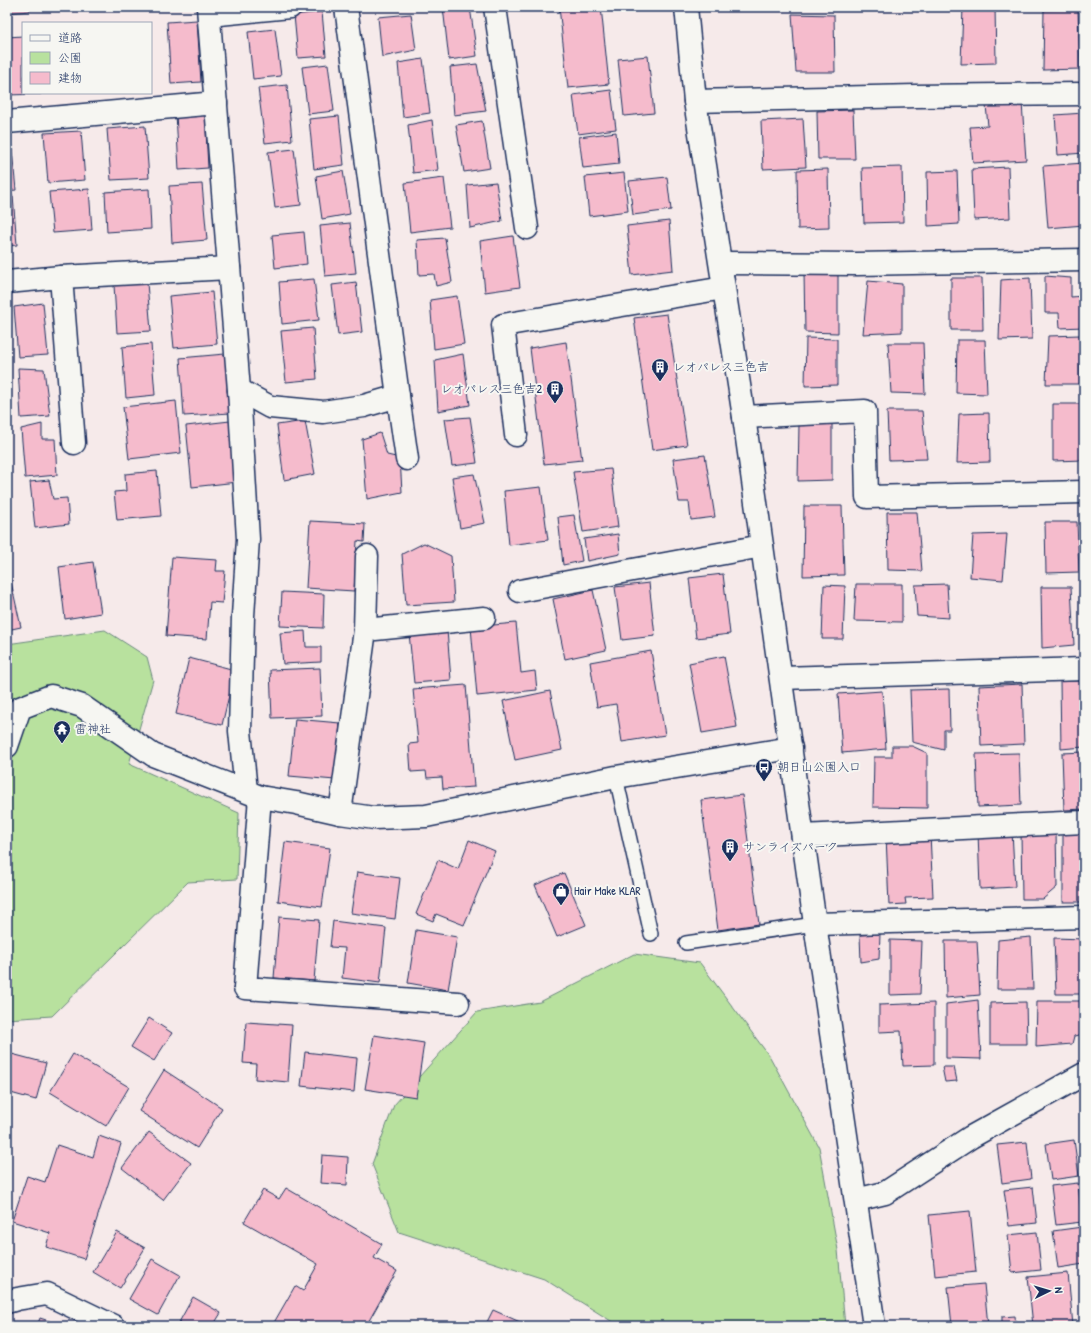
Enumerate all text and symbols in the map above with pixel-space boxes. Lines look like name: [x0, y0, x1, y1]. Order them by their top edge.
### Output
legend: [22, 22, 152, 94]
text: 道路: [58, 29, 82, 46]
text: 公園: [58, 49, 82, 66]
text: 建物: [58, 69, 82, 86]
building icon: レオパレス三色吉: [650, 357, 670, 382]
place label: レオパレス三色吉: [673, 358, 769, 375]
building icon: レオパレス三色吉2: [545, 379, 565, 404]
place label: レオパレス三色吉2: [440, 380, 542, 397]
temple icon: 雷神社: [52, 719, 72, 744]
place label: 雷神社: [75, 720, 111, 737]
bus stop icon: 朝日山公園入口: [754, 757, 774, 782]
place label: 朝日山公園入口: [777, 758, 861, 775]
building icon: サンライズパーク: [720, 837, 740, 862]
place label: サンライズパーク: [743, 838, 838, 855]
shop icon: Hair Make KLAR: [551, 881, 571, 906]
place label: Hair Make KLAR: [574, 882, 641, 899]
north arrow: [1029, 1271, 1069, 1311]
text: N: [1052, 1287, 1066, 1294]

